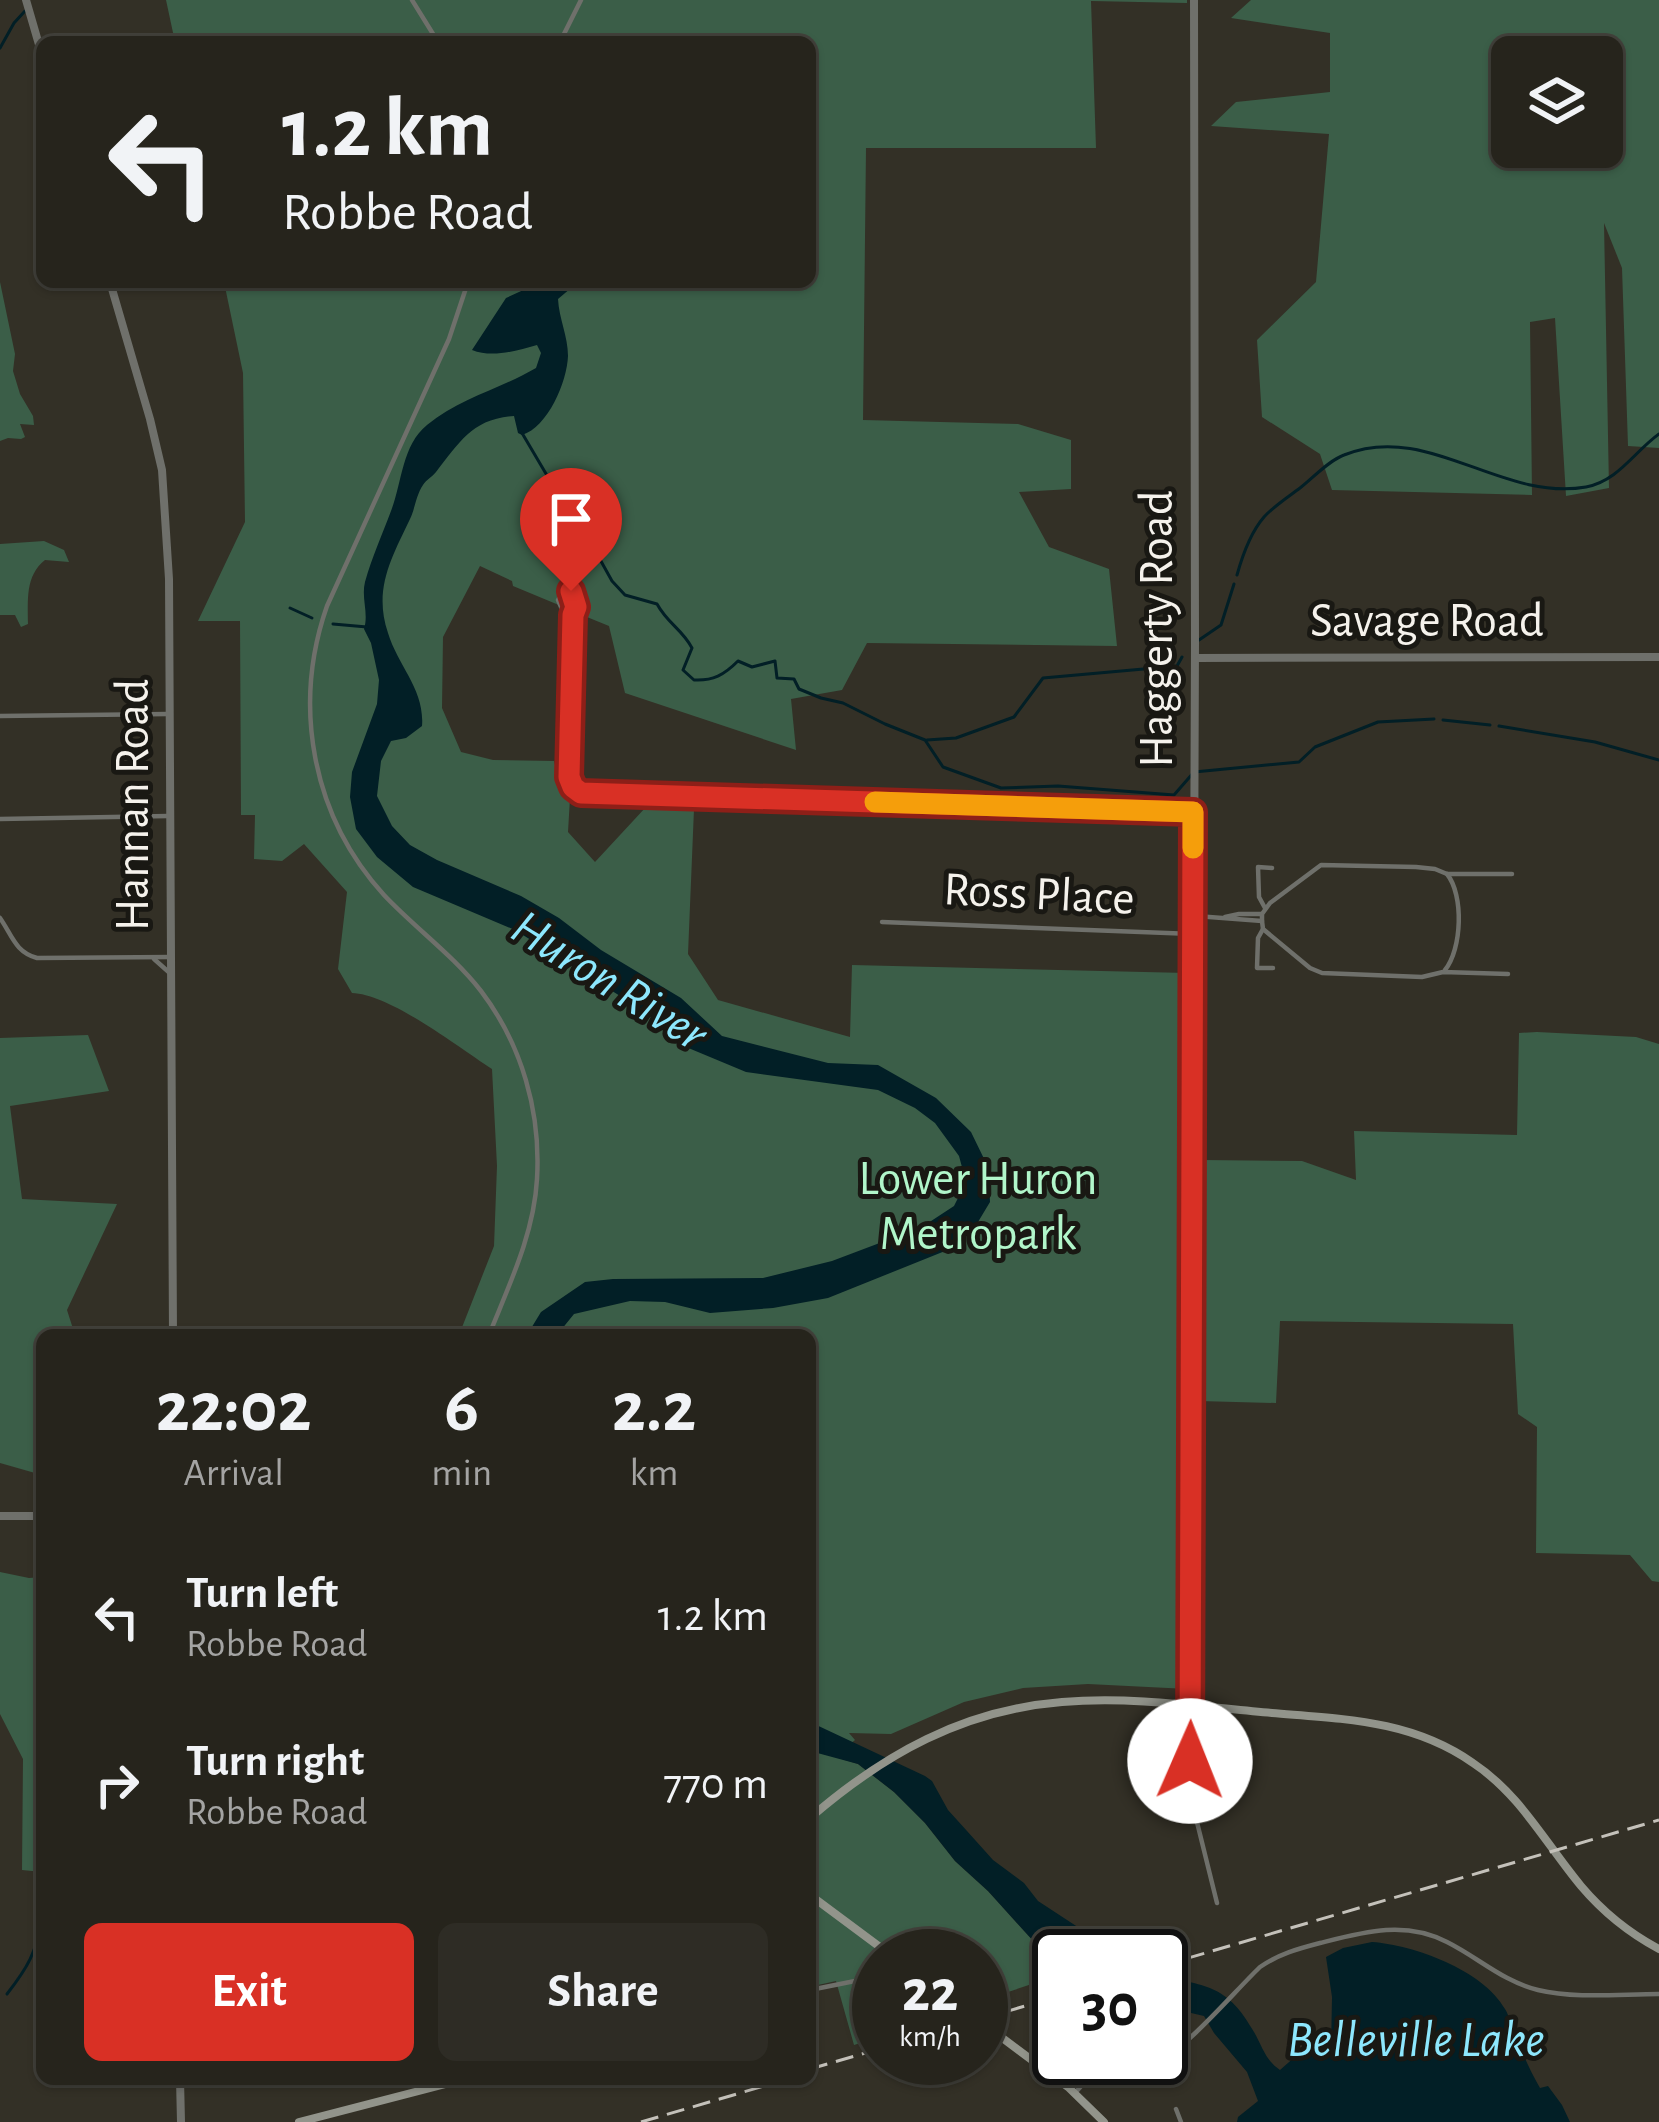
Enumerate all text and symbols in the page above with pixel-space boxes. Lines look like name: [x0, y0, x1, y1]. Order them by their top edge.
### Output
map controls: [1491, 36, 1623, 168]
button: layers: [1491, 36, 1623, 168]
icon: left: [84, 84, 240, 240]
text: 1.2 km: [282, 88, 493, 172]
text: Robbe Road: [282, 186, 533, 240]
pin: [520, 468, 622, 591]
icon: arrive: [538, 486, 604, 552]
street label: Haggerty Road: [1134, 490, 1182, 768]
street label: Savage Road: [1310, 598, 1544, 646]
street label: Hannan Road: [110, 679, 158, 931]
street label: Ross Place: [942, 866, 1136, 924]
water label: Huron River: [502, 901, 717, 1062]
park label: Lower Huron Metropark: [858, 1156, 1098, 1259]
text: 22:02: [156, 1372, 312, 1444]
text: 6: [444, 1372, 479, 1444]
text: 2.2: [612, 1372, 696, 1444]
text: Arrival: [184, 1454, 284, 1493]
text: min: [431, 1454, 492, 1493]
text: km: [630, 1454, 679, 1493]
text: Turn left: [186, 1571, 338, 1616]
icon: left: [84, 1584, 150, 1650]
text: 1.2 km: [658, 1594, 768, 1639]
text: Robbe Road: [186, 1625, 367, 1664]
position arrow: [1127, 1698, 1253, 1824]
text: Turn right: [186, 1739, 364, 1784]
icon: right: [84, 1752, 150, 1818]
text: 770 m: [663, 1762, 768, 1807]
text: Robbe Road: [186, 1793, 367, 1832]
button: Exit: [84, 1923, 414, 2061]
button: Share: [438, 1923, 768, 2061]
speed limit sign: 30: [1032, 1929, 1188, 2085]
text: 22: [902, 1962, 958, 2022]
water label: Belleville Lake: [1287, 2015, 1545, 2066]
text: km/h: [899, 2022, 961, 2052]

